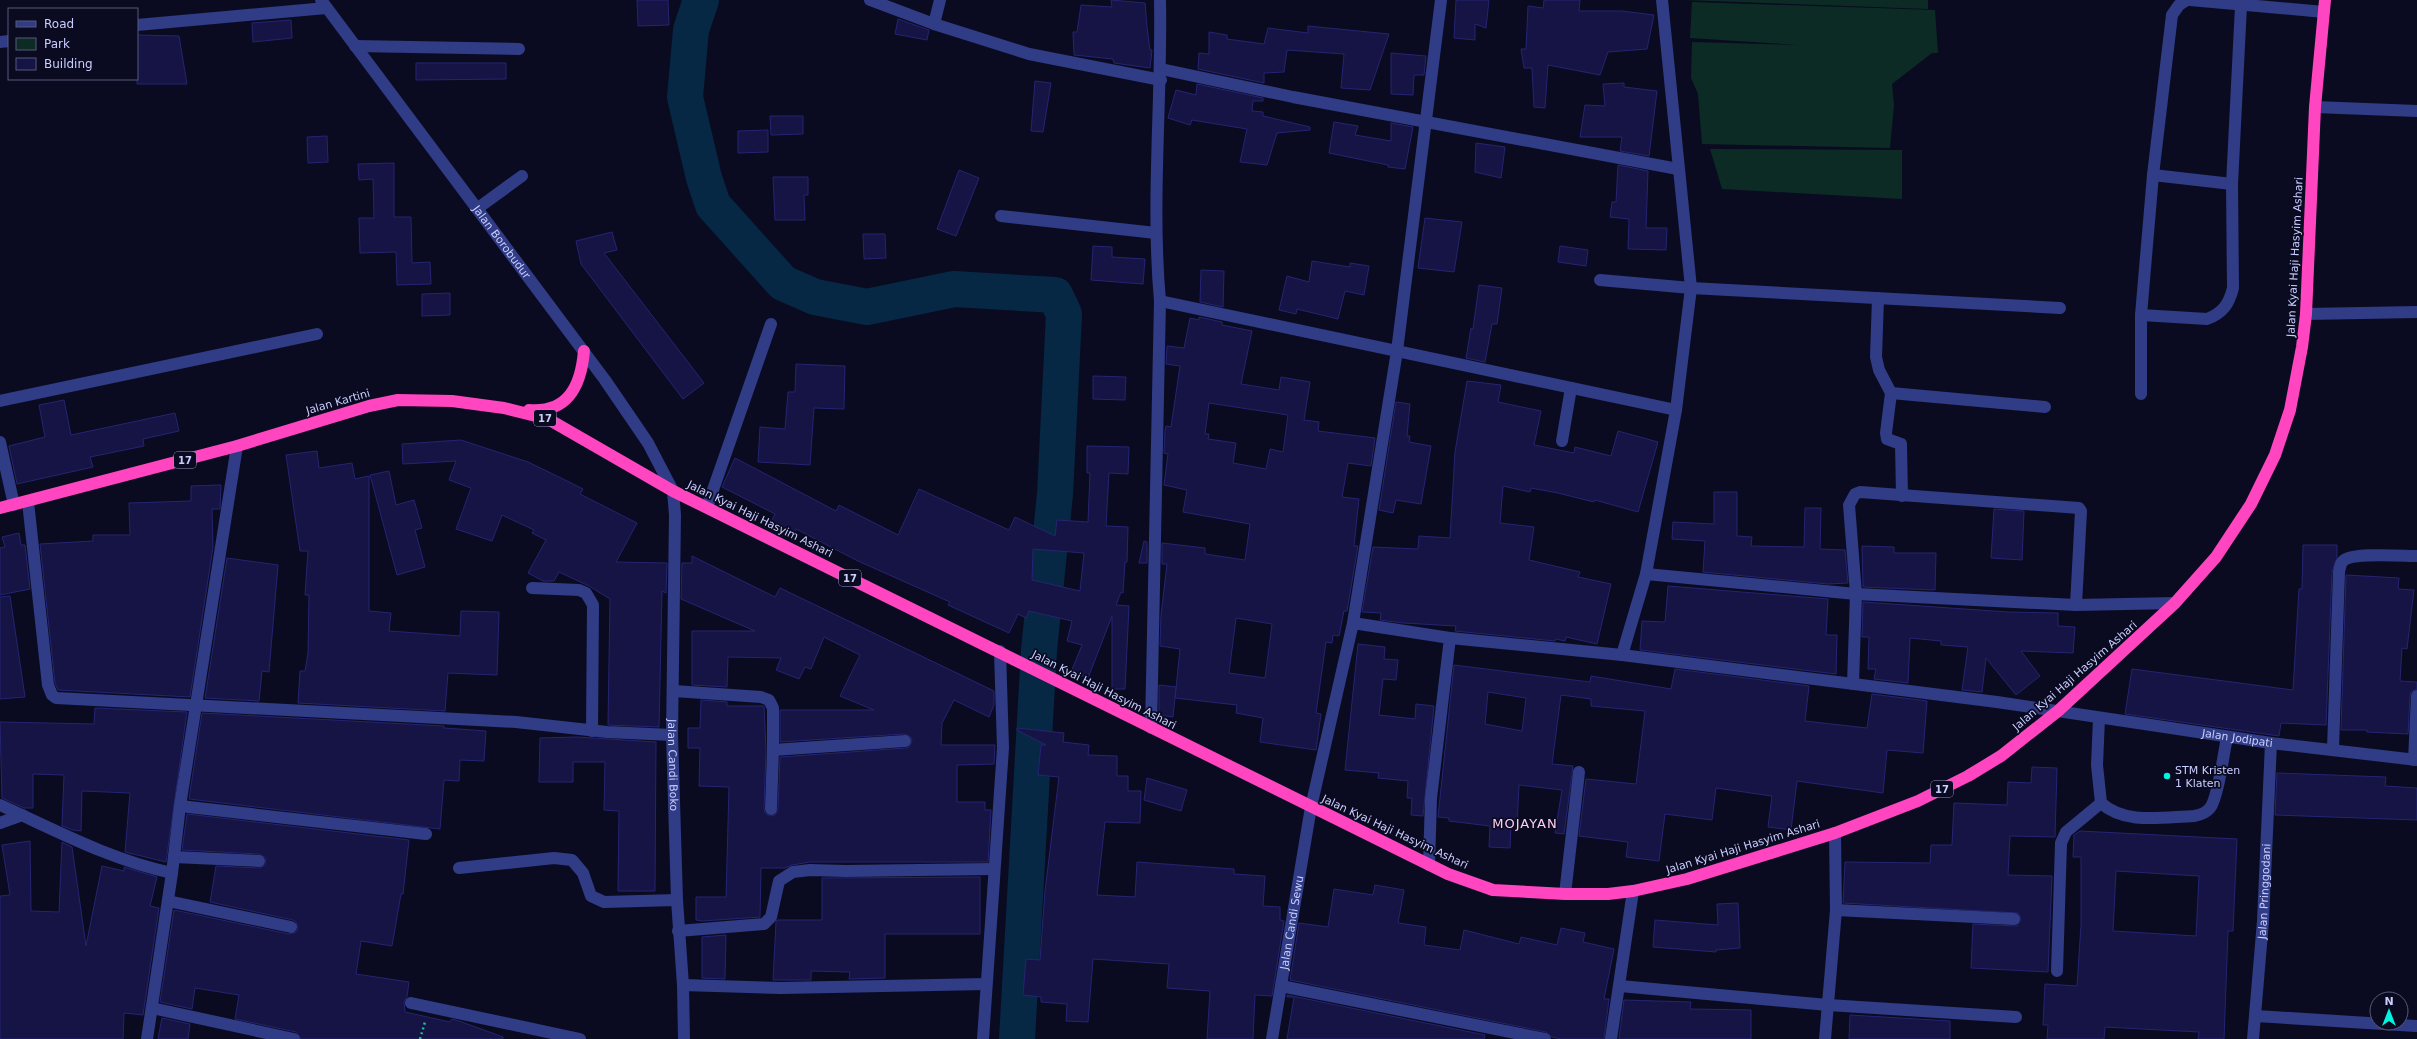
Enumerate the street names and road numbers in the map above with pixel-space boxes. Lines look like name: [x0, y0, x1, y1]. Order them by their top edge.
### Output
street label: Jalan Kyai Haji Hasyim Ashari: [2284, 177, 2306, 338]
street label: Jalan Borobudur: [470, 202, 534, 281]
street label: Jalan Kartini: [304, 387, 371, 418]
road number: 17: [534, 410, 556, 426]
road number: 17: [174, 452, 196, 468]
street label: Jalan Kyai Haji Hasyim Ashari: [684, 478, 835, 560]
road number: 17: [839, 570, 861, 586]
street label: Jalan Kyai Haji Hasyim Ashari: [2010, 619, 2140, 734]
street label: Jalan Kyai Haji Hasyim Ashari: [1029, 647, 1178, 732]
street label: Jalan Candi Boko: [665, 718, 681, 812]
street label: Jalan Jodipati: [2200, 726, 2274, 750]
road number: 17: [1931, 781, 1953, 797]
street label: Jalan Kyai Haji Hasyim Ashari: [1319, 792, 1470, 872]
street label: Jalan Kyai Haji Hasyim Ashari: [1664, 817, 1821, 877]
street label: Jalan Pringgodani: [2255, 843, 2273, 941]
street label: Jalan Candi Sewu: [1277, 875, 1306, 972]

